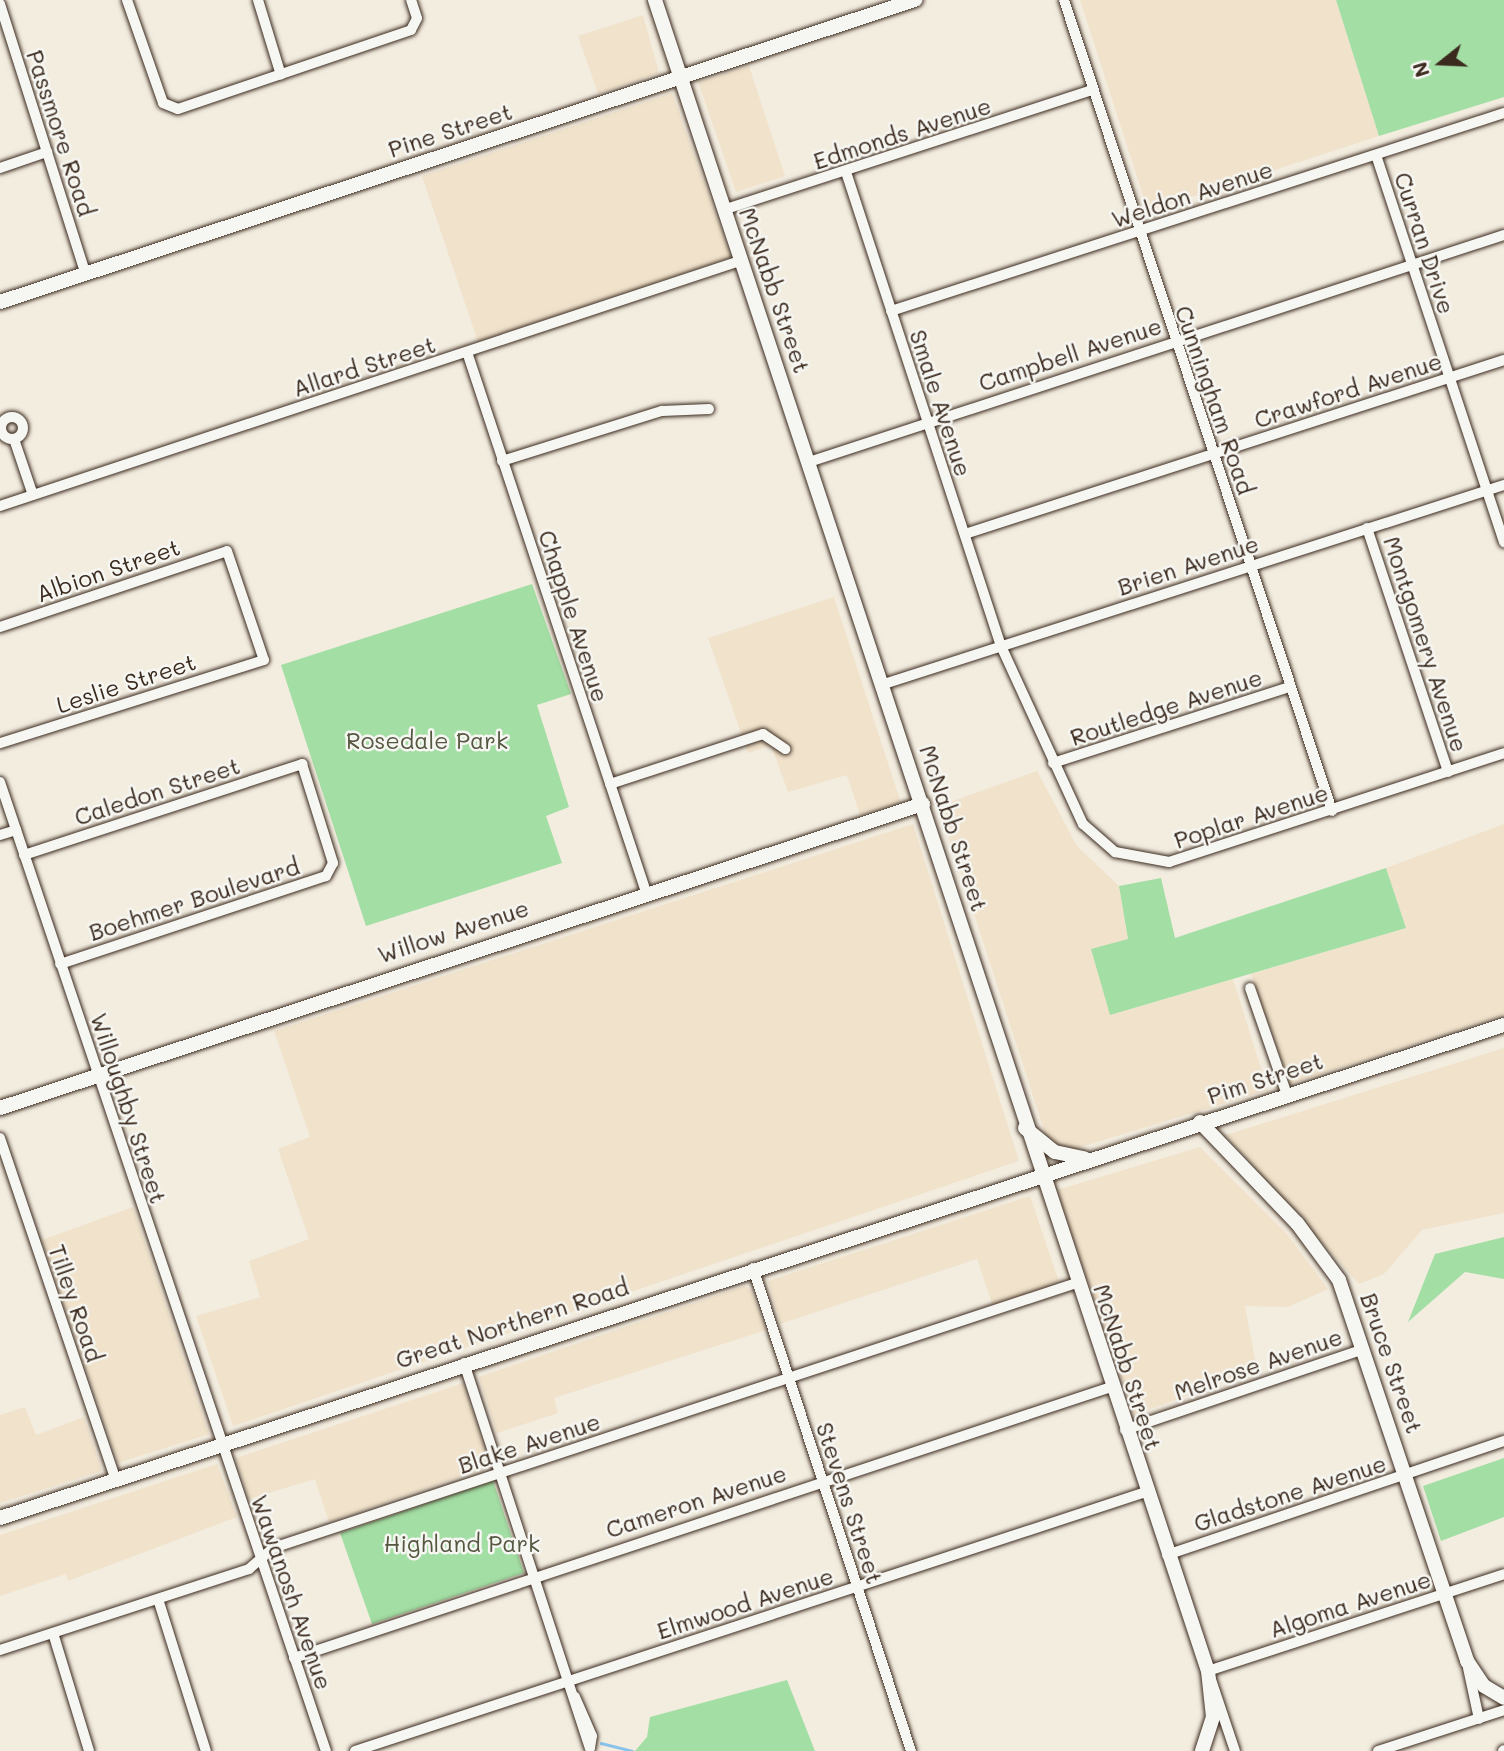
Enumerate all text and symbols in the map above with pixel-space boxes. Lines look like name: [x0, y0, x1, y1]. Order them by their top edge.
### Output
north arrow: [1406, 28, 1476, 98]
street label: Passmore Road: [21, 46, 101, 220]
text: N: [1406, 59, 1435, 80]
street label: Edmonds Avenue: [810, 91, 994, 175]
street label: Pine Street: [385, 97, 515, 163]
street label: Weldon Avenue: [1108, 155, 1276, 233]
street label: Curran Drive: [1389, 169, 1461, 317]
street label: McNabb Street: [734, 204, 816, 376]
street label: Cunningham Road: [1170, 302, 1260, 498]
street label: Campbell Avenue: [975, 311, 1165, 397]
street label: Smale Avenue: [904, 326, 978, 480]
street label: Allard Street: [289, 330, 439, 402]
street label: Crawford Avenue: [1251, 347, 1445, 433]
street label: Chapple Avenue: [533, 527, 615, 705]
street label: Brien Avenue: [1114, 529, 1262, 601]
street label: Albion Street: [32, 532, 184, 608]
street label: Montgomery Avenue: [1378, 533, 1474, 755]
street label: Leslie Street: [53, 647, 199, 719]
street label: Routledge Avenue: [1067, 663, 1265, 751]
park label: Rosedale Park: [346, 726, 508, 754]
street label: McNabb Street: [914, 741, 994, 915]
street label: Caledon Street: [71, 751, 243, 831]
street label: Poplar Avenue: [1170, 778, 1332, 854]
street label: Boehmer Boulevard: [85, 852, 303, 946]
street label: Willow Avenue: [374, 894, 532, 968]
street label: Willoughby Street: [85, 1009, 173, 1207]
street label: Pim Street: [1204, 1046, 1326, 1110]
street label: Tilley Road: [43, 1241, 109, 1365]
street label: Great Northern Road: [392, 1272, 632, 1374]
street label: McNabb Street: [1088, 1280, 1168, 1454]
street label: Bruce Street: [1355, 1289, 1429, 1437]
street label: Melrose Avenue: [1170, 1322, 1346, 1406]
street label: Blake Avenue: [454, 1407, 604, 1479]
street label: Stevens Street: [811, 1419, 889, 1587]
street label: Gladstone Avenue: [1190, 1449, 1390, 1537]
street label: Cameron Avenue: [602, 1459, 790, 1543]
street label: Wawanosh Avenue: [246, 1491, 338, 1693]
park label: Highland Park: [384, 1529, 540, 1557]
street label: Elmwood Avenue: [653, 1561, 837, 1645]
street label: Algoma Avenue: [1266, 1565, 1434, 1643]

